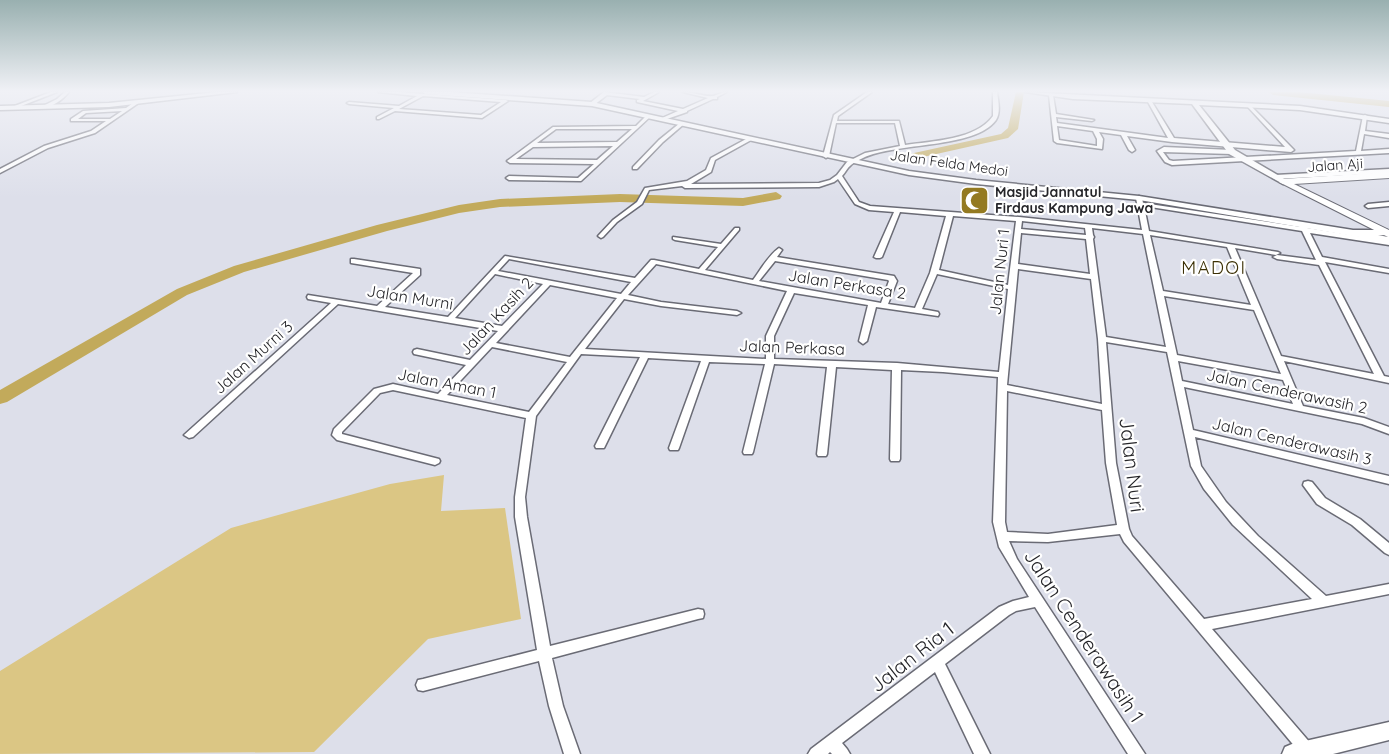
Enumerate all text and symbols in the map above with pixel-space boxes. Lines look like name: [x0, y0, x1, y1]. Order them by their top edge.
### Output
street label: Jalan Felda Medoi: [889, 146, 1009, 180]
street label: Jalan Aji: [1306, 154, 1364, 176]
place label: Masjid Jannatul Firdaus Kampung Jawa: [995, 183, 1153, 217]
mosque icon: Masjid Jannatul Firdaus Kampung Jawa: [958, 184, 990, 216]
street label: Jalan Nuri 1: [985, 228, 1013, 316]
district label: MADOI: [1181, 256, 1247, 279]
street label: Jalan Perkasa 2: [787, 265, 908, 303]
street label: Jalan Kasih 2: [455, 273, 537, 359]
street label: Jalan Murni: [365, 280, 455, 314]
street label: Jalan Murni 3: [209, 316, 297, 398]
street label: Jalan Perkasa: [739, 335, 845, 359]
street label: Jalan Aman 1: [396, 364, 498, 402]
street label: Jalan Cenderawasih 2: [1205, 364, 1369, 418]
street label: Jalan Cenderawasih 3: [1210, 413, 1374, 469]
street label: Jalan Nuri: [1114, 416, 1151, 514]
street label: Jalan Cenderawasih 1: [1019, 545, 1150, 727]
street label: Jalan Ria 1: [865, 616, 959, 697]

